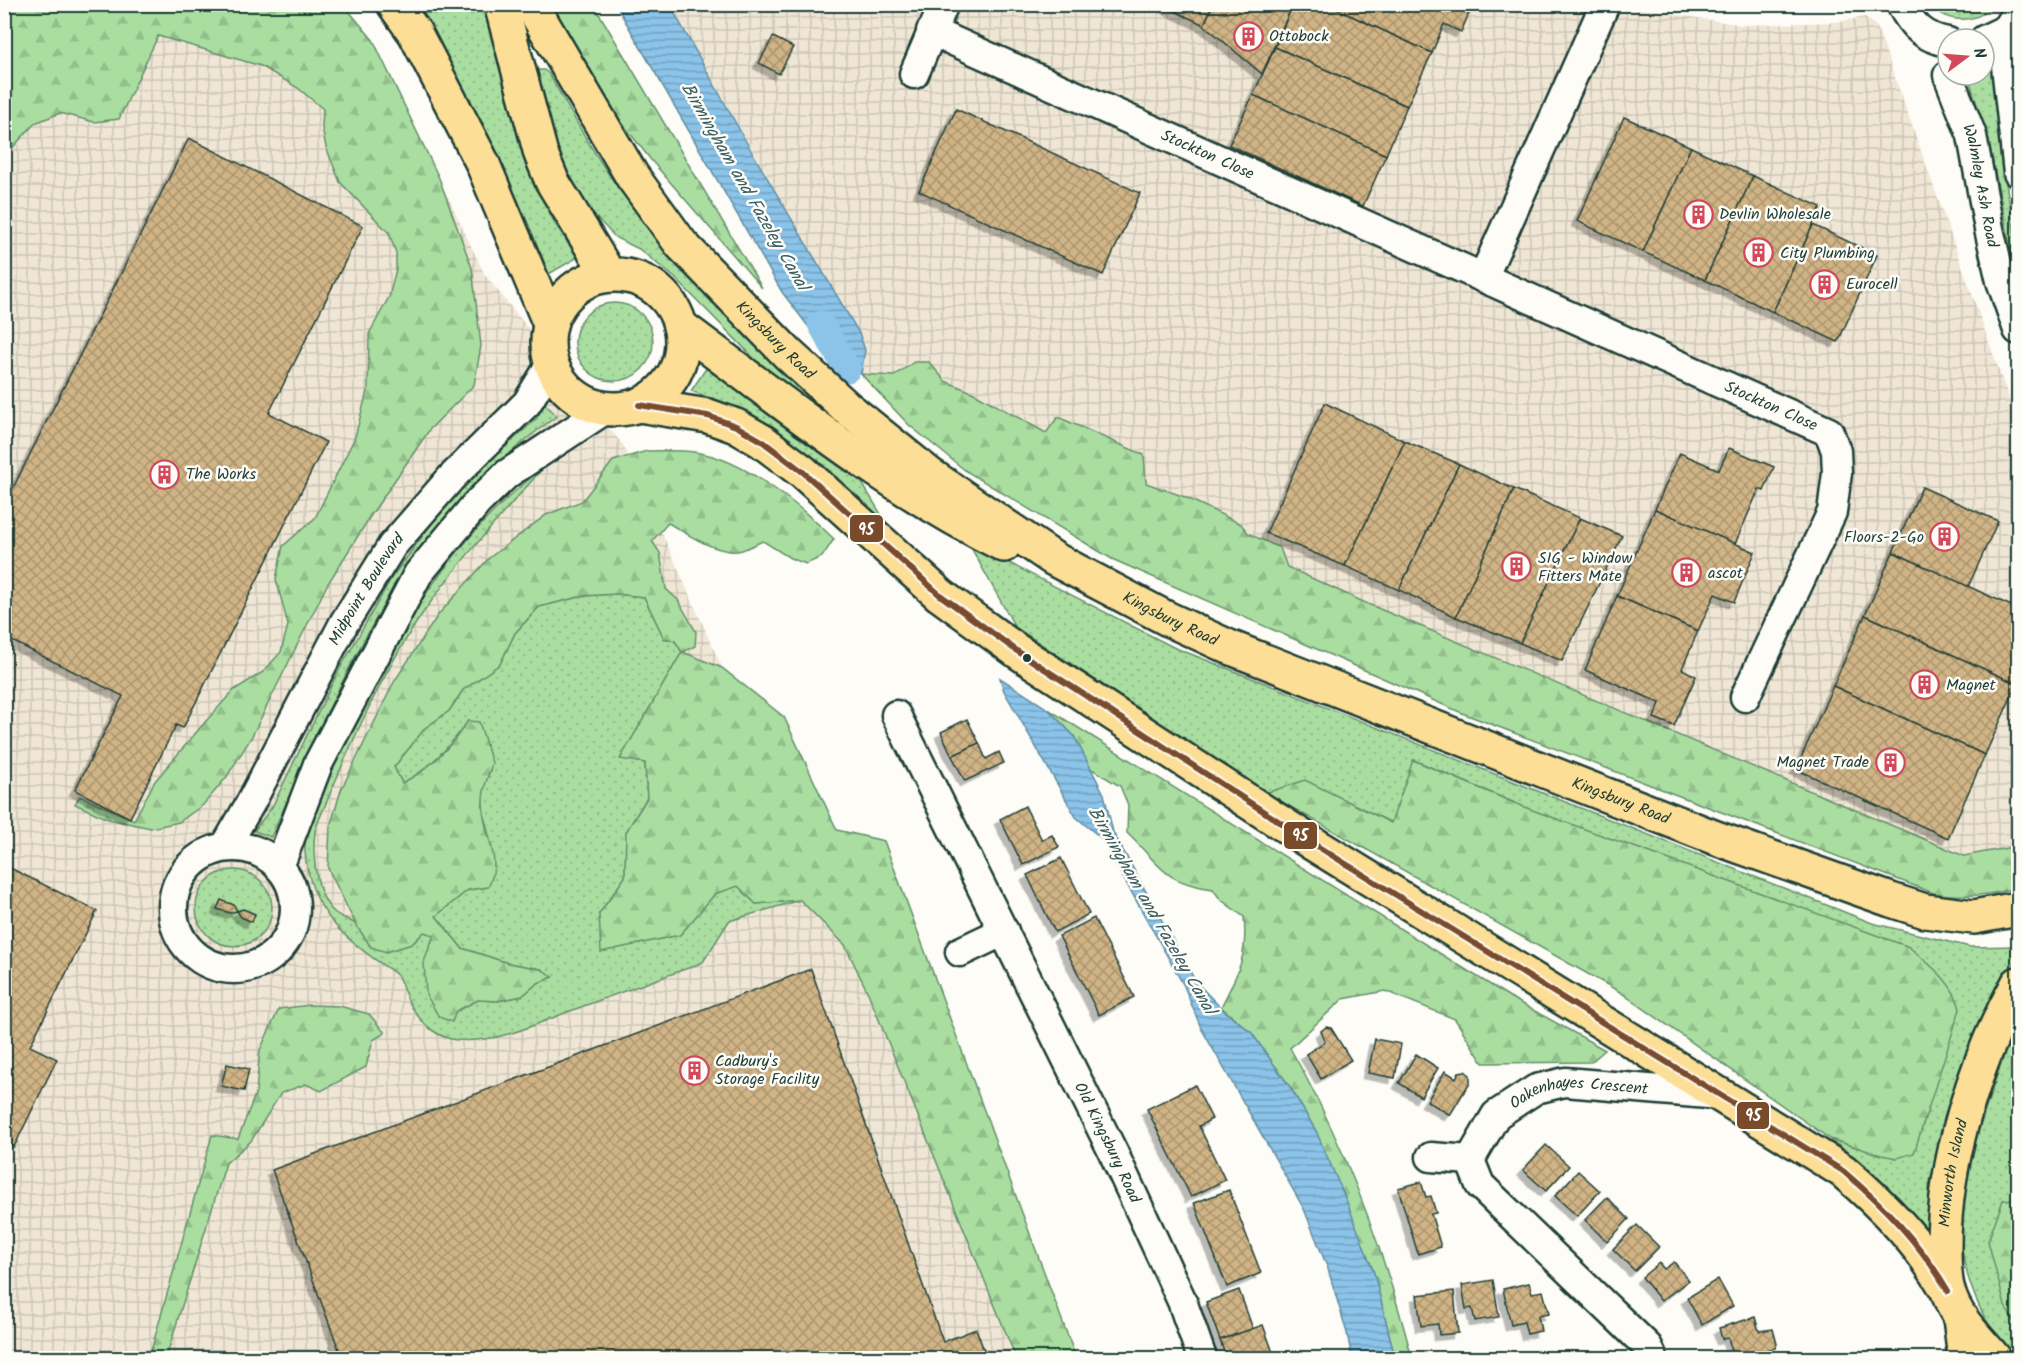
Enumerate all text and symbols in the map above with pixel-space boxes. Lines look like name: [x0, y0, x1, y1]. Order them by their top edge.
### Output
building icon: Ottobock: [1232, 20, 1264, 52]
place label: Ottobock: [1269, 24, 1329, 49]
north arrow: [1936, 27, 1996, 87]
text: N: [1966, 45, 1992, 62]
water label: Birmingham and Fazeley Canal: [672, 78, 817, 300]
street label: Walmley Ash Road: [1956, 120, 2006, 251]
street label: Stockton Close: [1157, 123, 1258, 186]
building icon: Devlin Wholesale: [1682, 198, 1714, 230]
place label: Devlin Wholesale: [1719, 202, 1831, 227]
building icon: City Plumbing: [1743, 237, 1775, 269]
place label: City Plumbing: [1780, 241, 1875, 266]
building icon: Eurocell: [1809, 268, 1841, 300]
place label: Eurocell: [1846, 272, 1898, 297]
street label: Kingsbury Road: [730, 295, 822, 386]
street label: Stockton Close: [1720, 374, 1822, 438]
building icon: The Works: [149, 458, 181, 490]
place label: The Works: [186, 462, 256, 487]
line badge: 95: [849, 514, 884, 543]
text: 95: [858, 518, 876, 543]
building icon: Floors-2-Go: [1929, 521, 1961, 553]
place label: Floors-2-Go: [1844, 525, 1924, 550]
street label: Midpoint Boulevard: [322, 527, 411, 650]
place label: SIG - Window Fitters Mate: [1538, 546, 1632, 589]
building icon: SIG - Window Fitters Mate: [1501, 551, 1533, 583]
building icon: ascot: [1671, 557, 1703, 589]
place label: ascot: [1708, 561, 1744, 586]
street label: Kingsbury Road: [1118, 585, 1223, 653]
unlabelled marker: [1021, 652, 1033, 664]
building icon: Magnet: [1909, 669, 1941, 701]
place label: Magnet: [1946, 673, 1996, 698]
building icon: Magnet Trade: [1874, 746, 1906, 778]
place label: Magnet Trade: [1776, 750, 1869, 775]
street label: Kingsbury Road: [1568, 770, 1675, 832]
water label: Birmingham and Fazeley Canal: [1079, 802, 1224, 1024]
line badge: 95: [1283, 821, 1318, 850]
text: 95: [1292, 824, 1310, 849]
place label: Cadbury's Storage Facility: [715, 1049, 820, 1092]
building icon: Cadbury's Storage Facility: [678, 1054, 710, 1086]
street label: Oakenhayes Crescent: [1505, 1069, 1650, 1115]
street label: Old Kingsbury Road: [1068, 1078, 1148, 1208]
line badge: 95: [1736, 1101, 1770, 1130]
text: 95: [1745, 1104, 1763, 1129]
street label: Minworth Island: [1932, 1115, 1975, 1228]

